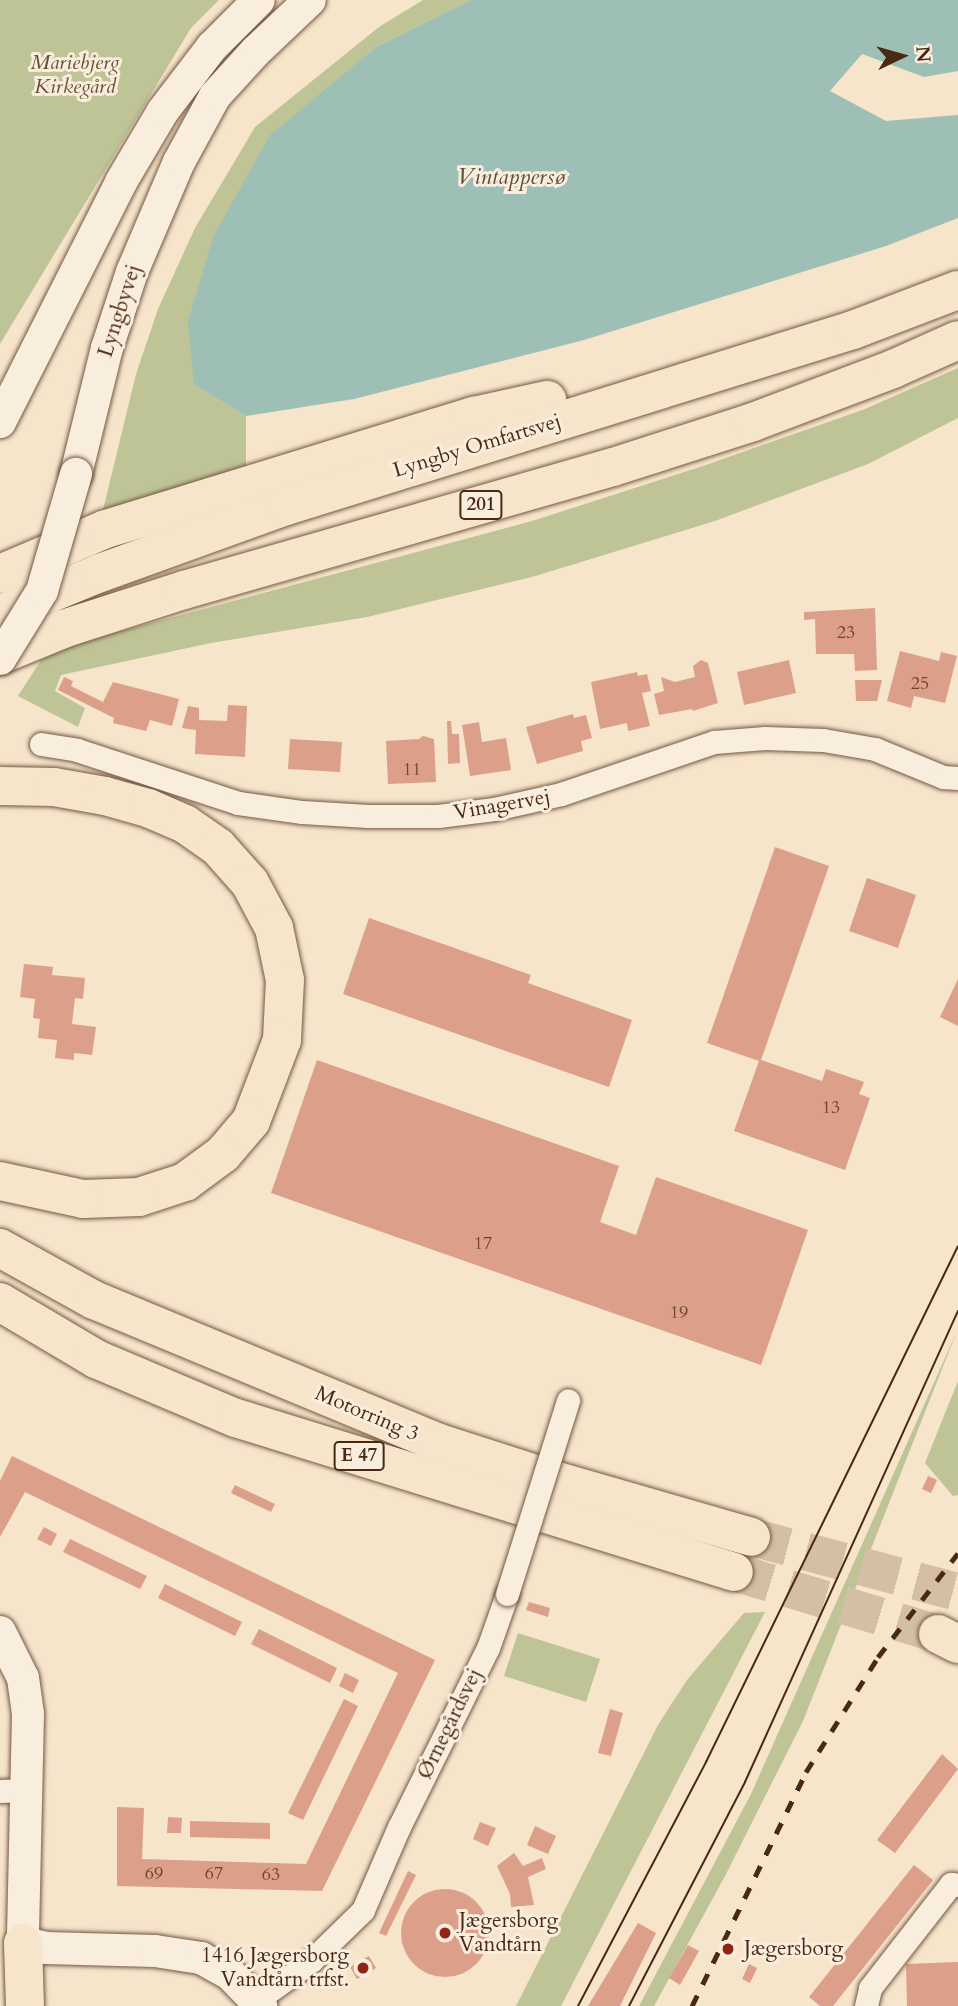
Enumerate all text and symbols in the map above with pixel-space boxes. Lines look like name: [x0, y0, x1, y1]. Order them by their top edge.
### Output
north arrow: [867, 21, 937, 91]
text: N: [909, 45, 937, 64]
park label: Mariebjerg Kirkegård: [31, 50, 119, 100]
water label: Vintappersø: [457, 163, 565, 191]
street label: Lyngbyvej: [93, 261, 147, 361]
street label: Lyngby Omfartsvej: [390, 408, 564, 484]
road number: 201: [458, 490, 504, 520]
house number: 23: [837, 622, 855, 644]
house number: 25: [911, 673, 929, 695]
house number: 11: [403, 759, 421, 781]
street label: Vinagervej: [452, 784, 552, 826]
house number: 13: [822, 1097, 840, 1119]
house number: 17: [474, 1233, 492, 1255]
house number: 19: [670, 1302, 688, 1324]
street label: Motorring 3: [311, 1381, 423, 1447]
road number: E 47: [333, 1440, 385, 1472]
street label: Ørnegårdsvej: [412, 1665, 488, 1783]
house number: 69: [145, 1863, 163, 1885]
house number: 67: [205, 1863, 223, 1885]
house number: 63: [262, 1864, 280, 1886]
place label: Jægersborg Vandtårn: [459, 1908, 558, 1958]
marker: Jægersborg Vandtårn: [437, 1925, 453, 1941]
place label: Jægersborg: [744, 1936, 843, 1962]
marker: Jægersborg: [718, 1939, 738, 1959]
place label: 1416 Jægersborg Vandtårn trfst.: [201, 1943, 349, 1993]
marker: 1416 Jægersborg Vandtårn trfst.: [355, 1960, 371, 1976]

